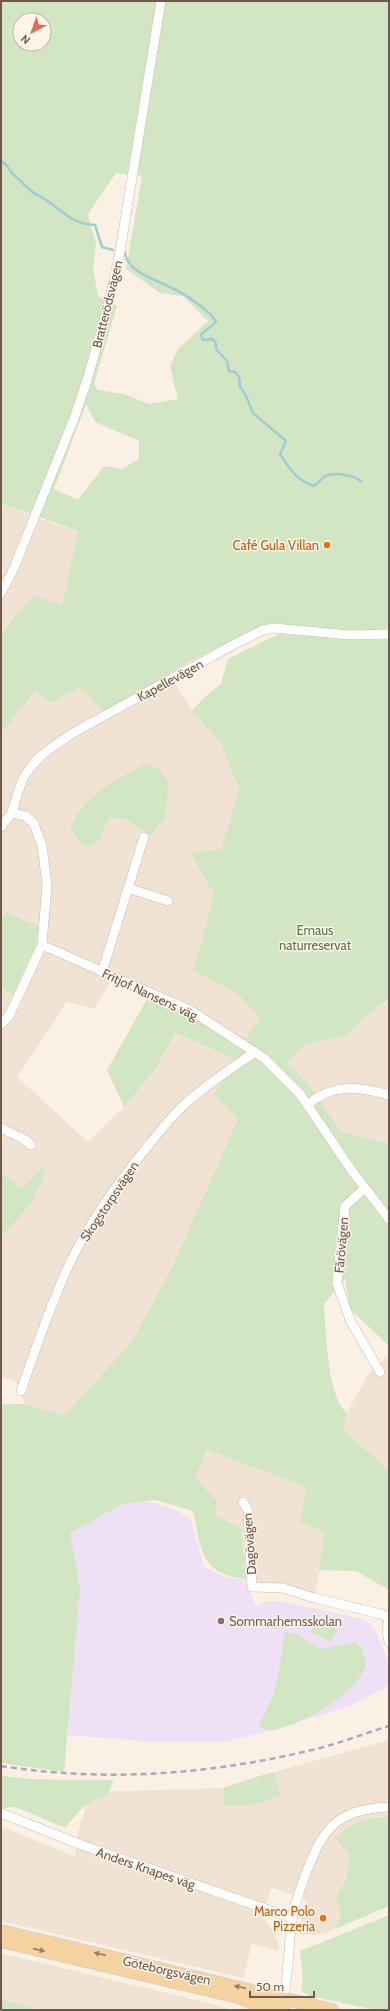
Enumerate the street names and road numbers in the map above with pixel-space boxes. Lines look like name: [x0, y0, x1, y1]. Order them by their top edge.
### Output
street label: Bratterödsvägen: [88, 258, 126, 350]
street label: Kapellevägen: [134, 655, 206, 705]
street label: Fritjof Nansens väg: [99, 965, 201, 1024]
street label: Skogstorpsvägen: [76, 1158, 142, 1244]
street label: Fårövägen: [331, 1216, 351, 1274]
street label: Dagövägen: [239, 1512, 259, 1576]
street label: Anders Knapes väg: [94, 1844, 198, 1893]
street label: Göteborgsvägen: [121, 1952, 213, 1988]

